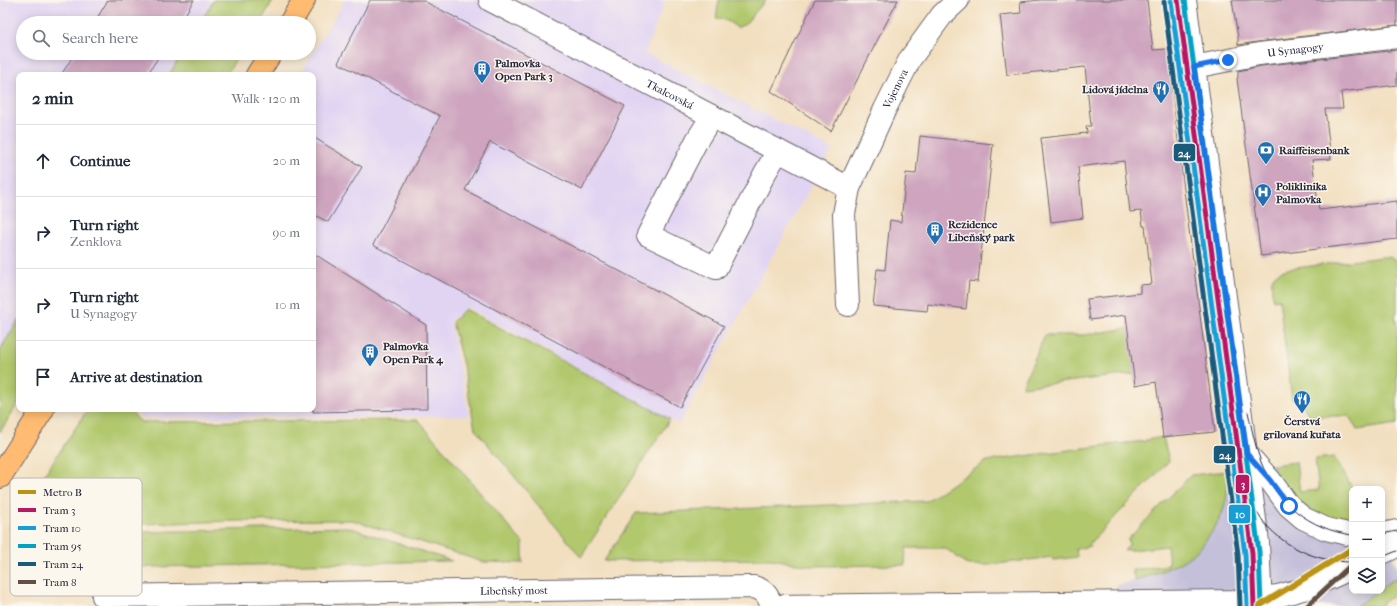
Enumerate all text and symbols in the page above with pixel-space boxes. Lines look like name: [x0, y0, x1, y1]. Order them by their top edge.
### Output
search box: [16, 16, 316, 60]
icon: search: [30, 27, 52, 49]
text: Search here: [62, 29, 138, 47]
street label: U Synagogy: [1266, 40, 1326, 60]
route end: [1219, 51, 1237, 69]
place label: Palmovka Open Park 3: [495, 57, 553, 83]
building icon: Palmovka Open Park 3: [472, 59, 492, 84]
street label: Vojenova: [880, 66, 911, 112]
street label: Tkalcovská: [644, 77, 696, 113]
restaurant icon: Lidová jídelna: [1151, 79, 1171, 104]
place label: Lidová jídelna: [1082, 83, 1149, 96]
text: 2 min: [32, 88, 73, 108]
text: Walk · 120 m: [232, 91, 300, 106]
bank icon: Raiffeisenbank: [1256, 140, 1276, 165]
line badge: 24: [1173, 143, 1196, 162]
place label: Raiffeisenbank: [1279, 144, 1350, 157]
text: 24: [1178, 147, 1191, 160]
icon: ahead: [32, 150, 54, 172]
text: Continue: [70, 152, 130, 170]
text: 20 m: [273, 153, 300, 168]
place label: Poliklinika Palmovka: [1276, 180, 1327, 206]
hospital icon: Poliklinika Palmovka: [1253, 182, 1273, 207]
text: Turn right: [70, 216, 139, 234]
place label: Rezidence Libeňský park: [948, 218, 1015, 244]
building icon: Rezidence Libeňský park: [925, 220, 945, 245]
icon: right: [32, 222, 54, 244]
text: 90 m: [272, 225, 300, 240]
text: Zenklova: [70, 234, 122, 249]
text: Turn right: [70, 288, 139, 306]
icon: right: [32, 294, 54, 316]
text: 10 m: [275, 297, 300, 312]
text: U Synagogy: [70, 306, 137, 321]
place label: Palmovka Open Park 4: [383, 340, 443, 366]
building icon: Palmovka Open Park 4: [360, 342, 380, 367]
icon: arrive: [32, 366, 54, 388]
text: Arrive at destination: [70, 368, 202, 386]
restaurant icon: Čerstvá grilovaná kuřata: [1292, 389, 1312, 414]
place label: Čerstvá grilovaná kuřata: [1263, 415, 1342, 441]
line badge: 24: [1213, 445, 1236, 464]
text: 24: [1219, 449, 1232, 462]
line badge: 3: [1235, 474, 1250, 494]
legend: [10, 478, 142, 596]
text: 3: [1241, 478, 1246, 491]
text: Metro B: [43, 486, 82, 499]
map controls: [1349, 486, 1385, 594]
button: +: [1349, 486, 1385, 522]
route start: [1280, 497, 1298, 515]
text: Tram 3: [43, 504, 75, 517]
line badge: 10: [1228, 504, 1251, 524]
text: 10: [1235, 508, 1245, 521]
text: Tram 10: [43, 522, 81, 535]
button: −: [1349, 522, 1385, 558]
text: Tram 95: [43, 540, 82, 553]
text: Tram 24: [43, 558, 84, 571]
button: layers: [1349, 558, 1385, 594]
text: Tram 8: [43, 576, 76, 589]
street label: Libeňský most: [480, 584, 548, 598]

